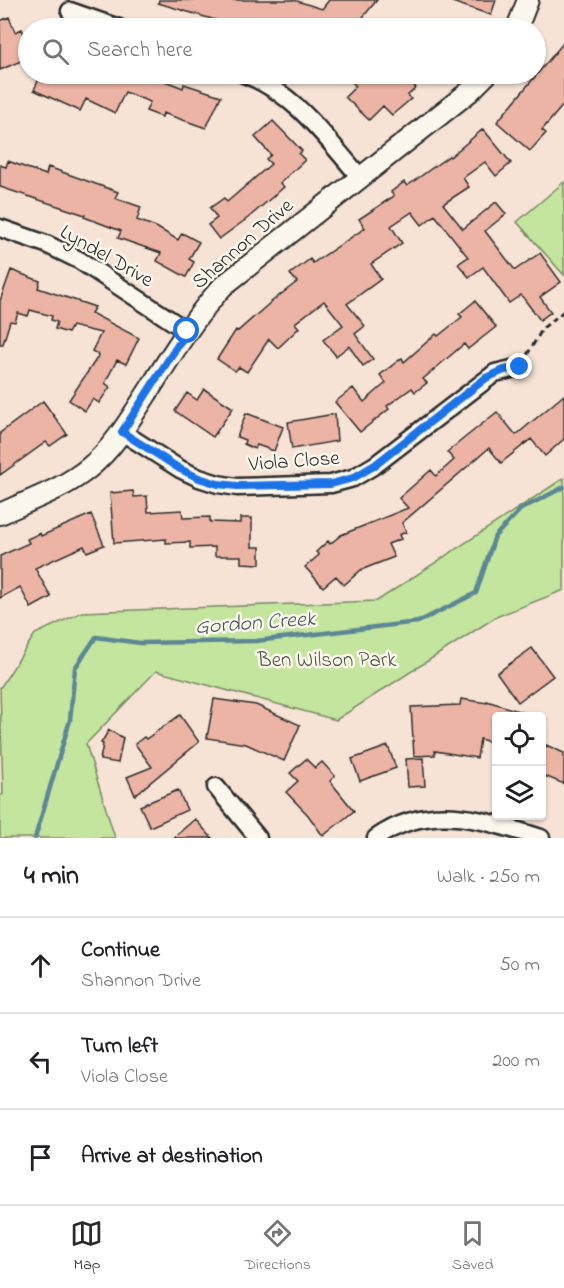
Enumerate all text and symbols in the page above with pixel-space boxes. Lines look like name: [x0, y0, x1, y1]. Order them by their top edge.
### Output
search box: [18, 18, 546, 84]
icon: search: [39, 35, 72, 68]
text: Search here: [87, 35, 192, 67]
street label: Shannon Drive: [186, 192, 301, 297]
street label: Lyndel Drive: [53, 218, 159, 298]
route start: [173, 317, 199, 343]
route end: [506, 353, 532, 379]
street label: Viola Close: [247, 444, 341, 480]
water label: Gordon Creek: [194, 604, 318, 644]
park label: Ben Wilson Park: [257, 646, 397, 676]
map controls: [492, 712, 546, 820]
button: locate: [492, 712, 546, 766]
button: layers: [492, 766, 546, 820]
text: 4 min: [24, 858, 79, 896]
text: Walk · 250 m: [437, 863, 540, 892]
text: Continue: [81, 935, 160, 967]
icon: ahead: [24, 949, 57, 982]
text: 50 m: [499, 951, 540, 980]
text: Shannon Drive: [81, 967, 201, 996]
text: Turn left: [81, 1031, 158, 1063]
icon: left: [24, 1045, 57, 1078]
text: 200 m: [492, 1047, 540, 1076]
text: Viola Close: [81, 1063, 168, 1092]
icon: arrive: [24, 1141, 57, 1174]
text: Arrive at destination: [81, 1141, 263, 1173]
tab: Map: [70, 1217, 103, 1277]
tab: Directions: [244, 1217, 311, 1277]
tab: Saved: [452, 1217, 494, 1277]

